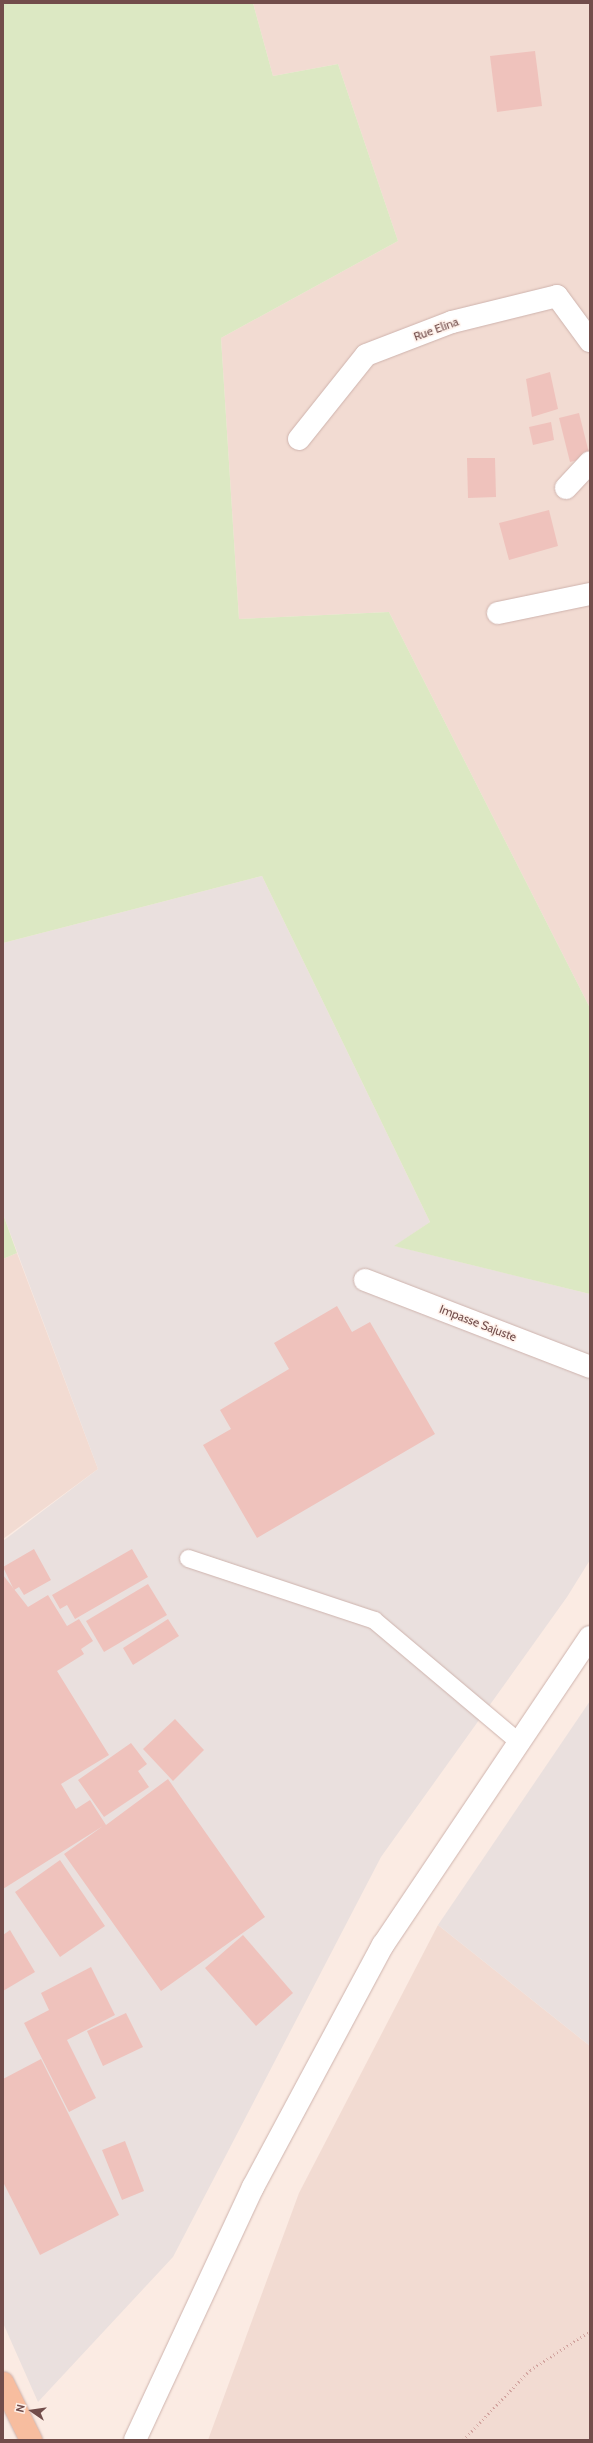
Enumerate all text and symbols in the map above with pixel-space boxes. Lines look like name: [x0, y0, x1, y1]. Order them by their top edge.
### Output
street label: Rue Elina: [412, 314, 460, 344]
street label: Impasse Sajuste: [437, 1302, 519, 1344]
north arrow: [12, 2391, 52, 2431]
text: N: [13, 2403, 28, 2414]

